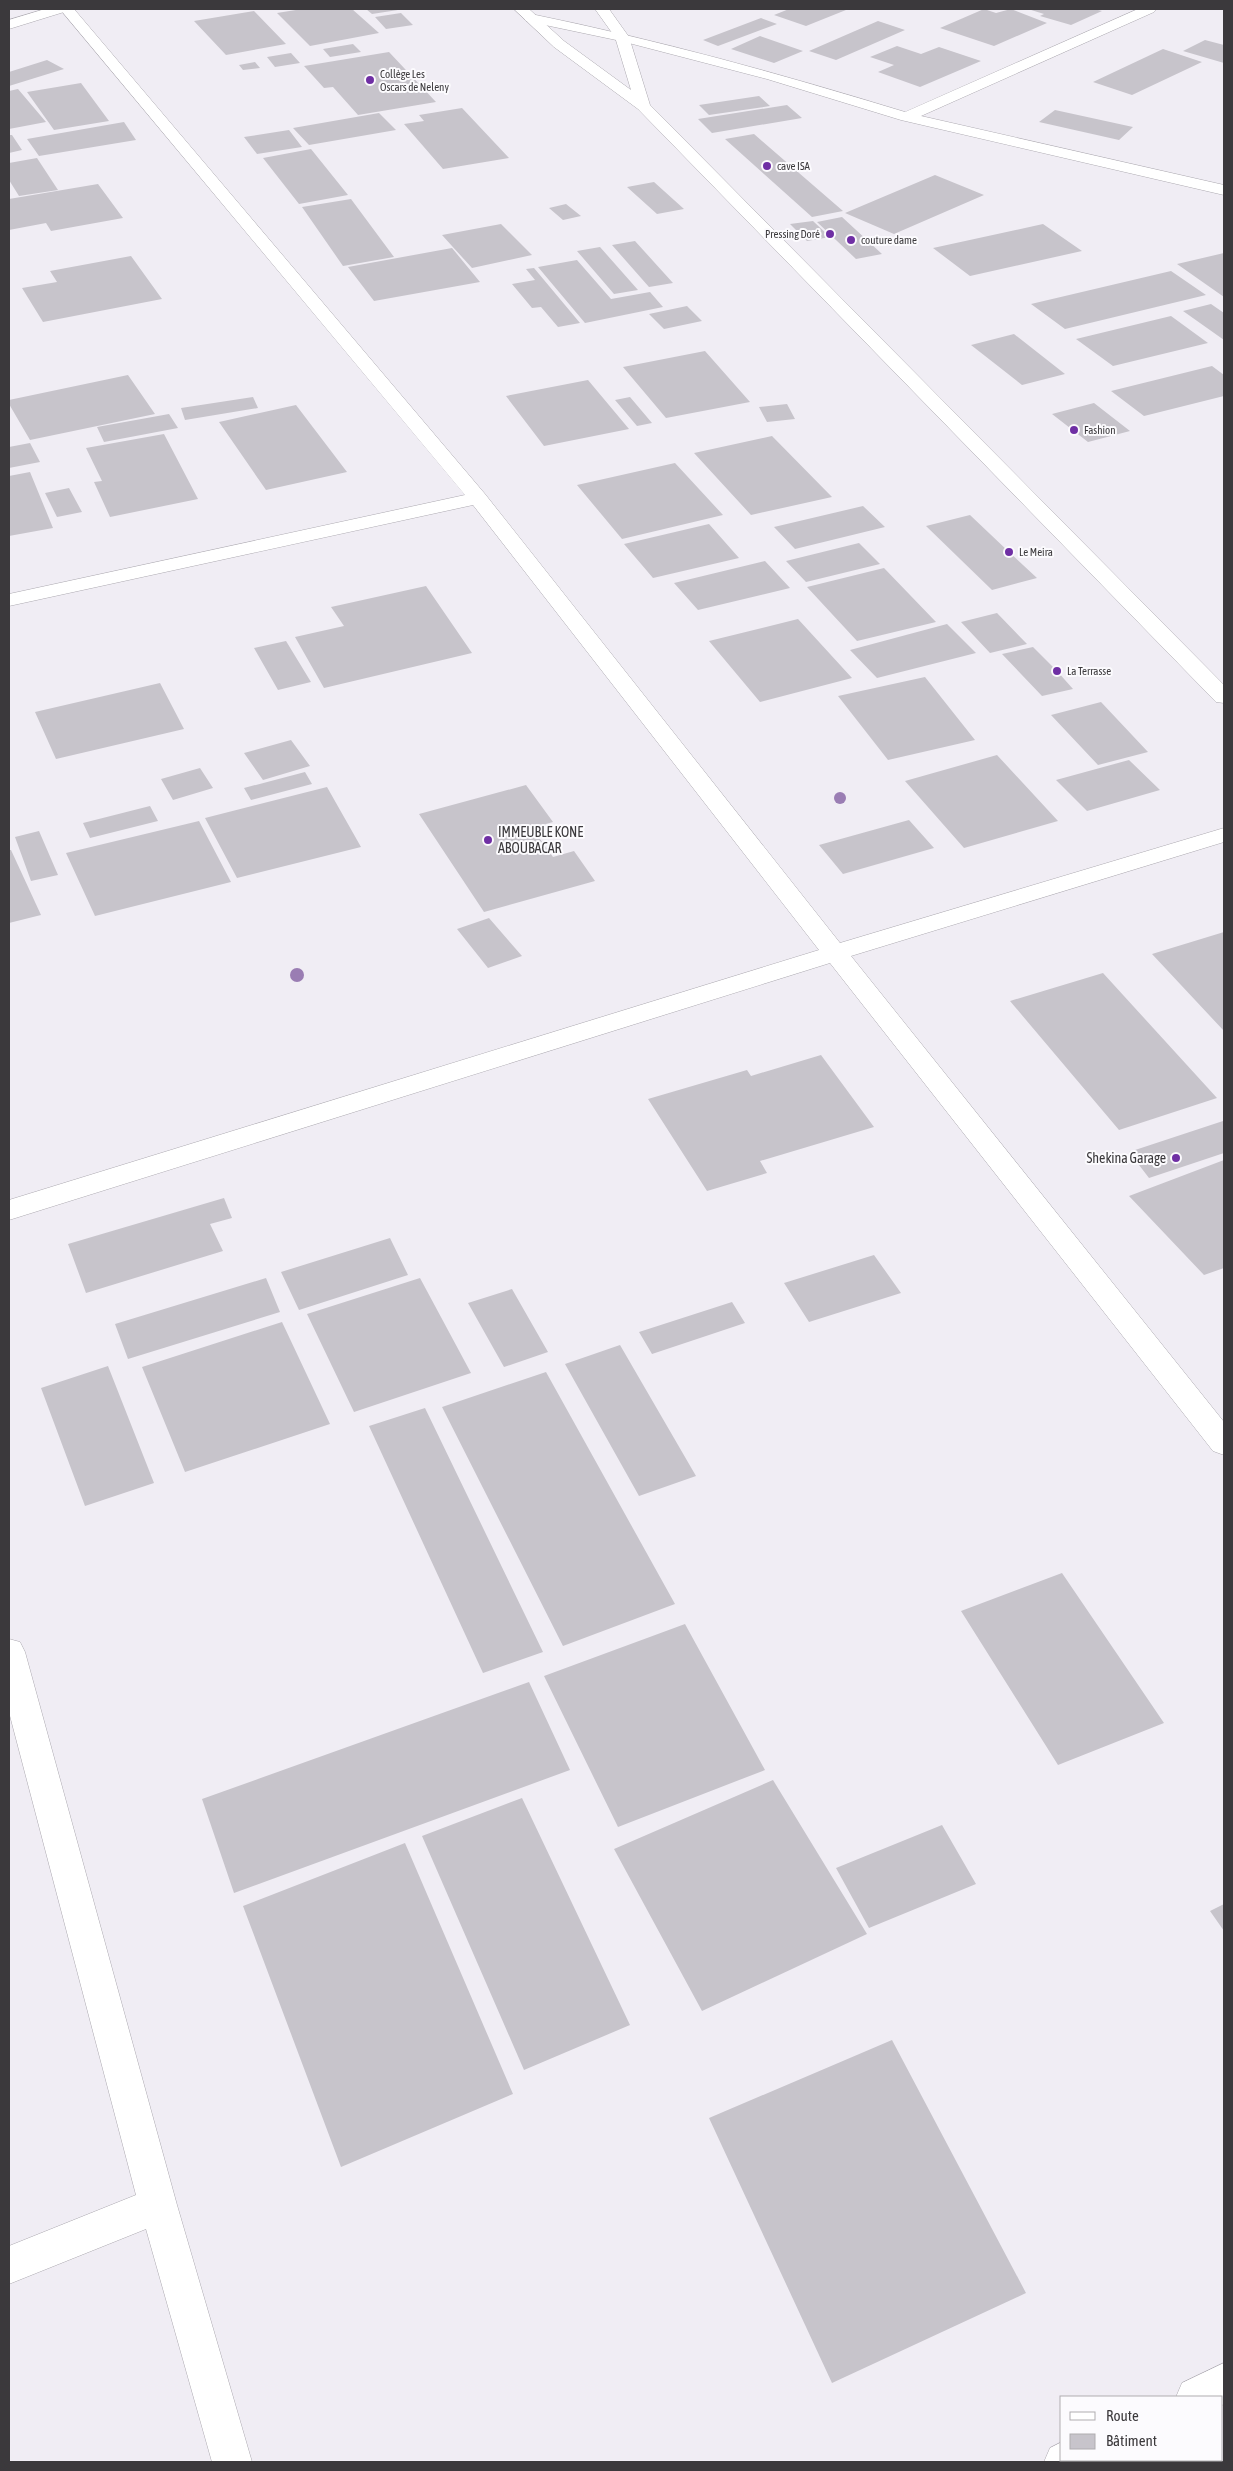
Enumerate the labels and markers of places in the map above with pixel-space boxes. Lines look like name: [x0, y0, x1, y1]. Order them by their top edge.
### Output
place label: Collège Les Oscars de Neleny: [380, 68, 449, 93]
marker: Collège Les Oscars de Neleny: [364, 74, 376, 86]
marker: cave ISA: [761, 160, 773, 172]
place label: cave ISA: [777, 160, 811, 172]
place label: Pressing Doré: [765, 228, 820, 240]
marker: Pressing Doré: [824, 228, 836, 240]
marker: couture dame: [845, 234, 857, 246]
place label: couture dame: [861, 234, 917, 246]
marker: Fashion: [1068, 424, 1080, 436]
place label: Fashion: [1084, 424, 1116, 436]
marker: Le Meira: [1003, 546, 1015, 558]
place label: Le Meira: [1019, 546, 1053, 558]
marker: La Terrasse: [1051, 665, 1063, 677]
place label: La Terrasse: [1067, 665, 1111, 677]
place label: IMMEUBLE KONE ABOUBACAR: [498, 824, 583, 856]
marker: IMMEUBLE KONE ABOUBACAR: [482, 834, 494, 846]
place label: Shekina Garage: [1086, 1150, 1166, 1166]
marker: Shekina Garage: [1170, 1152, 1182, 1164]

